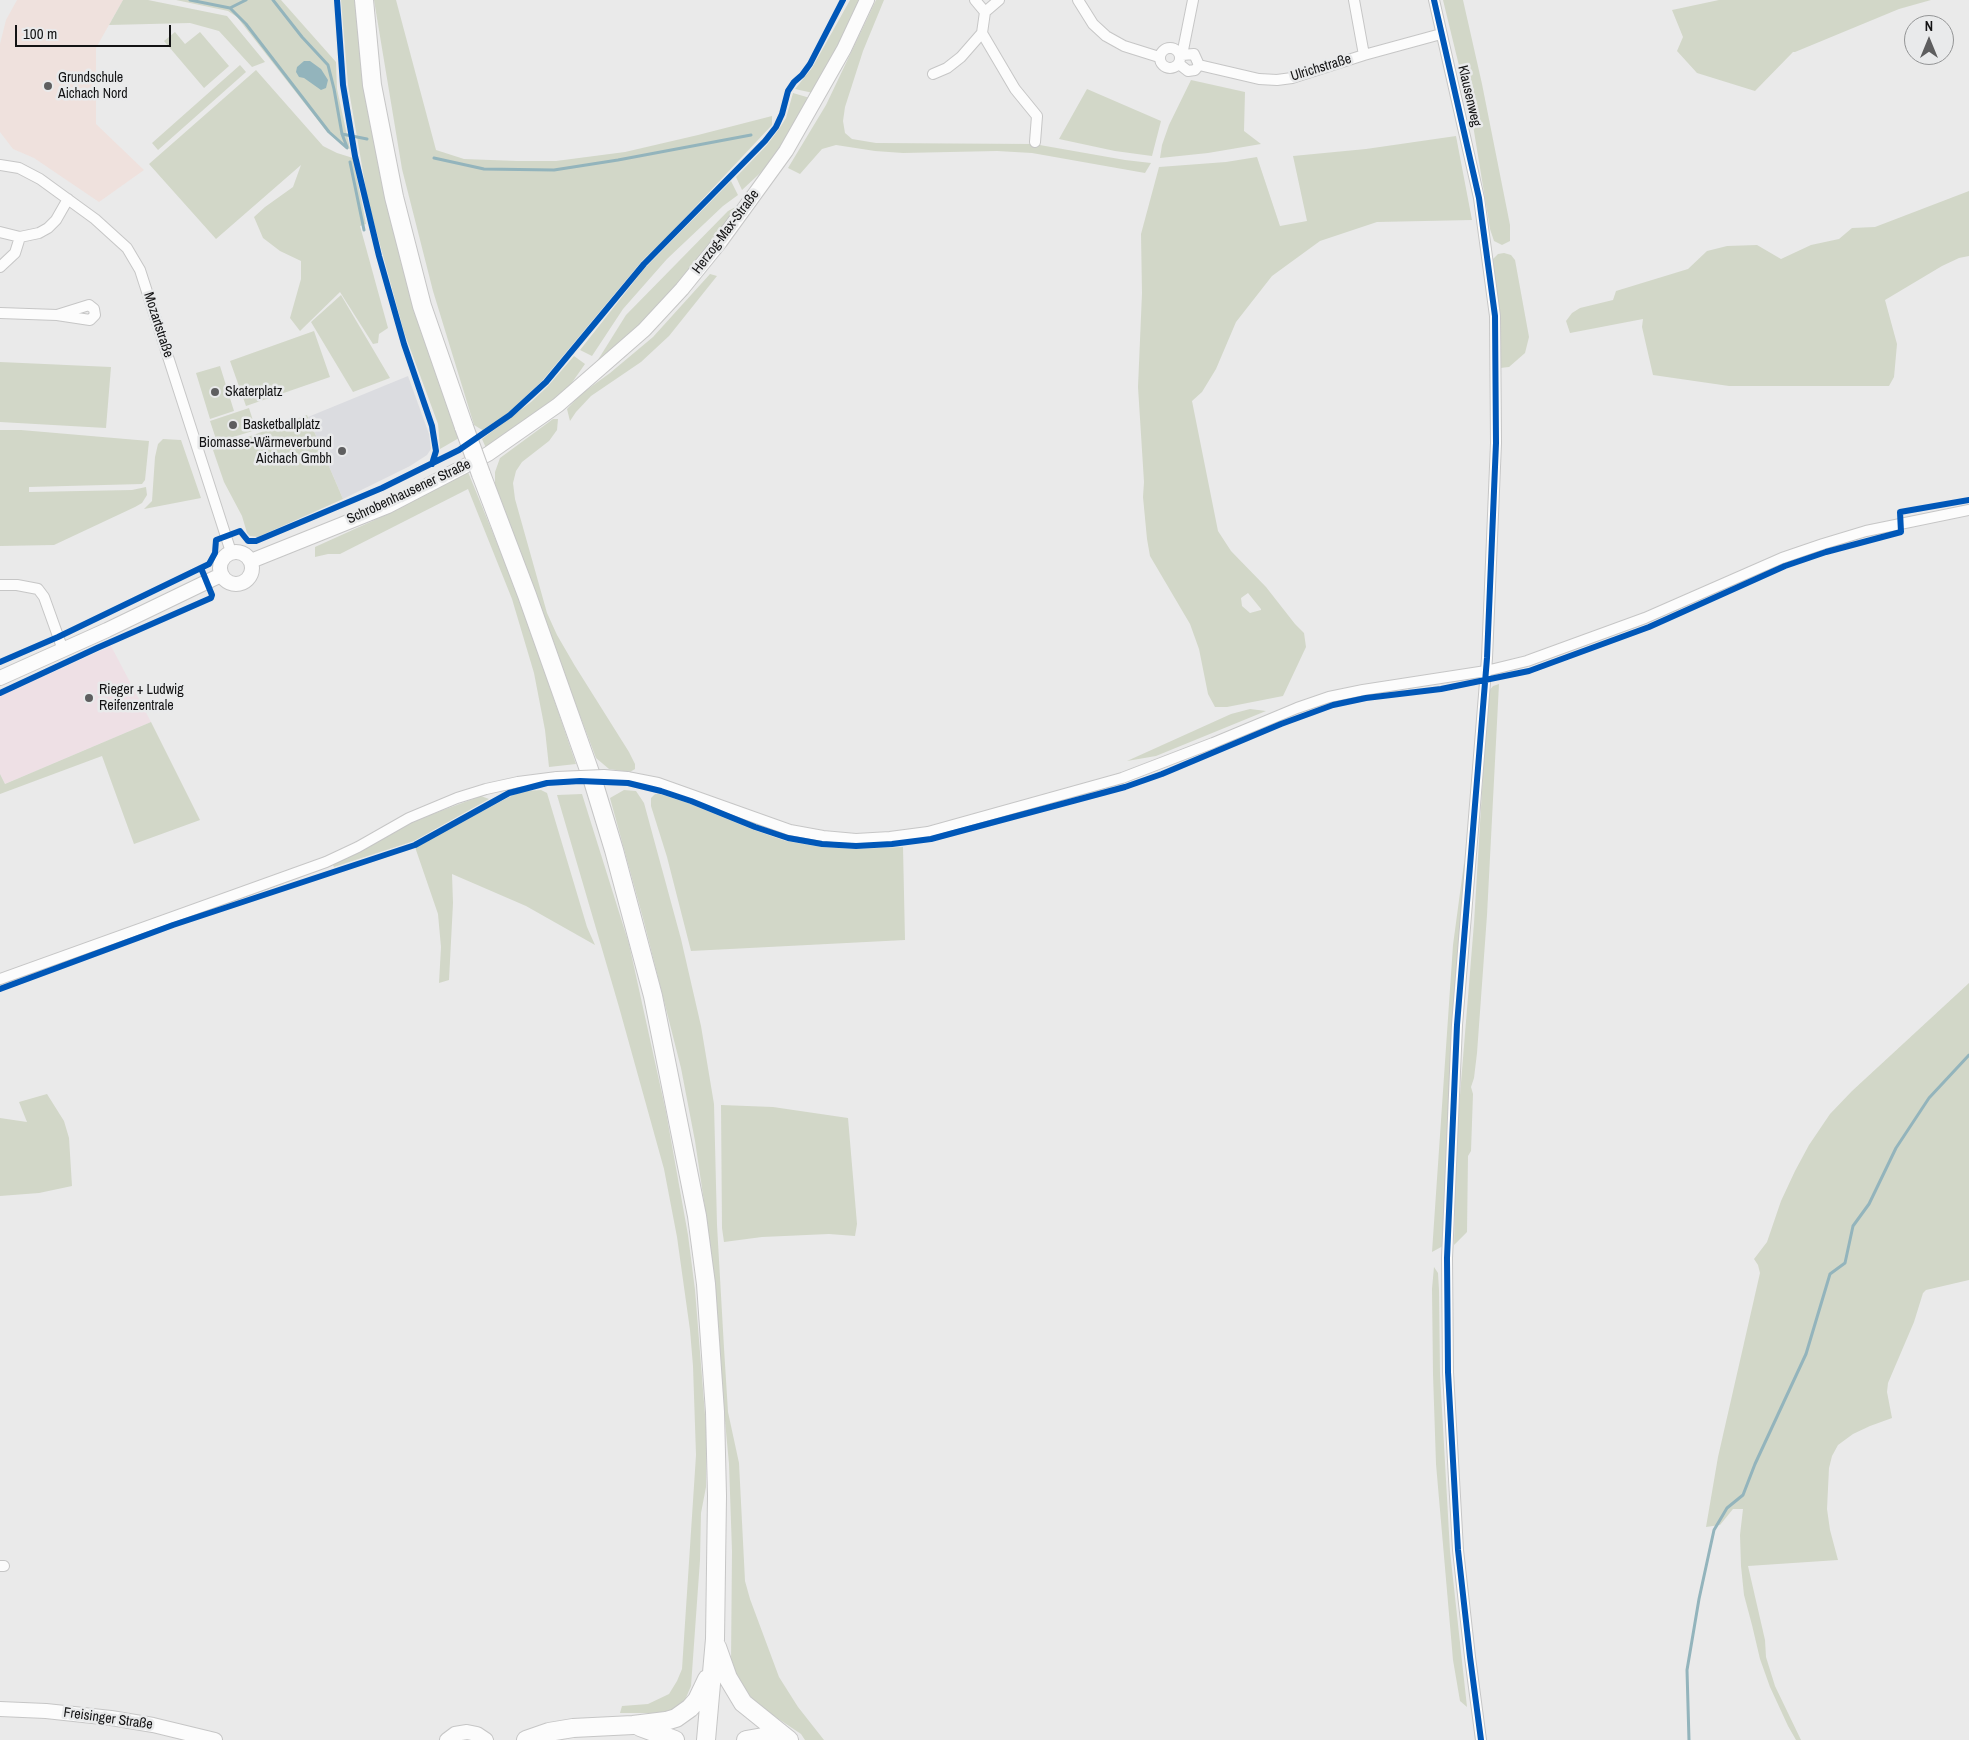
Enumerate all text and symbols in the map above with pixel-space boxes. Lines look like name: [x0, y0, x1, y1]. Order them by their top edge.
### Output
scale bar: [18, 15, 174, 47]
north arrow: [1904, 15, 1954, 65]
text: N: [1925, 17, 1933, 35]
text: 100 m: [23, 23, 57, 44]
street label: Ulrichstraße: [1289, 51, 1353, 85]
street label: Klausenweg: [1454, 64, 1484, 128]
place label: Grundschule Aichach Nord: [58, 70, 128, 102]
marker: Grundschule Aichach Nord: [42, 80, 54, 92]
street label: Herzog-Max-Straße: [689, 187, 763, 277]
street label: Mozartstraße: [140, 290, 176, 360]
place label: Skaterplatz: [225, 384, 282, 400]
marker: Skaterplatz: [209, 386, 221, 398]
place label: Basketballplatz: [243, 417, 320, 433]
marker: Basketballplatz: [227, 419, 239, 431]
place label: Biomasse-Wärmeverbund Aichach Gmbh: [199, 435, 332, 468]
marker: Biomasse-Wärmeverbund Aichach Gmbh: [336, 445, 348, 457]
street label: Schrobenhausener Straße: [344, 456, 474, 528]
place label: Rieger + Ludwig Reifenzentrale: [99, 682, 184, 714]
marker: Rieger + Ludwig Reifenzentrale: [83, 692, 95, 704]
street label: Freisinger Straße: [62, 1704, 154, 1734]

